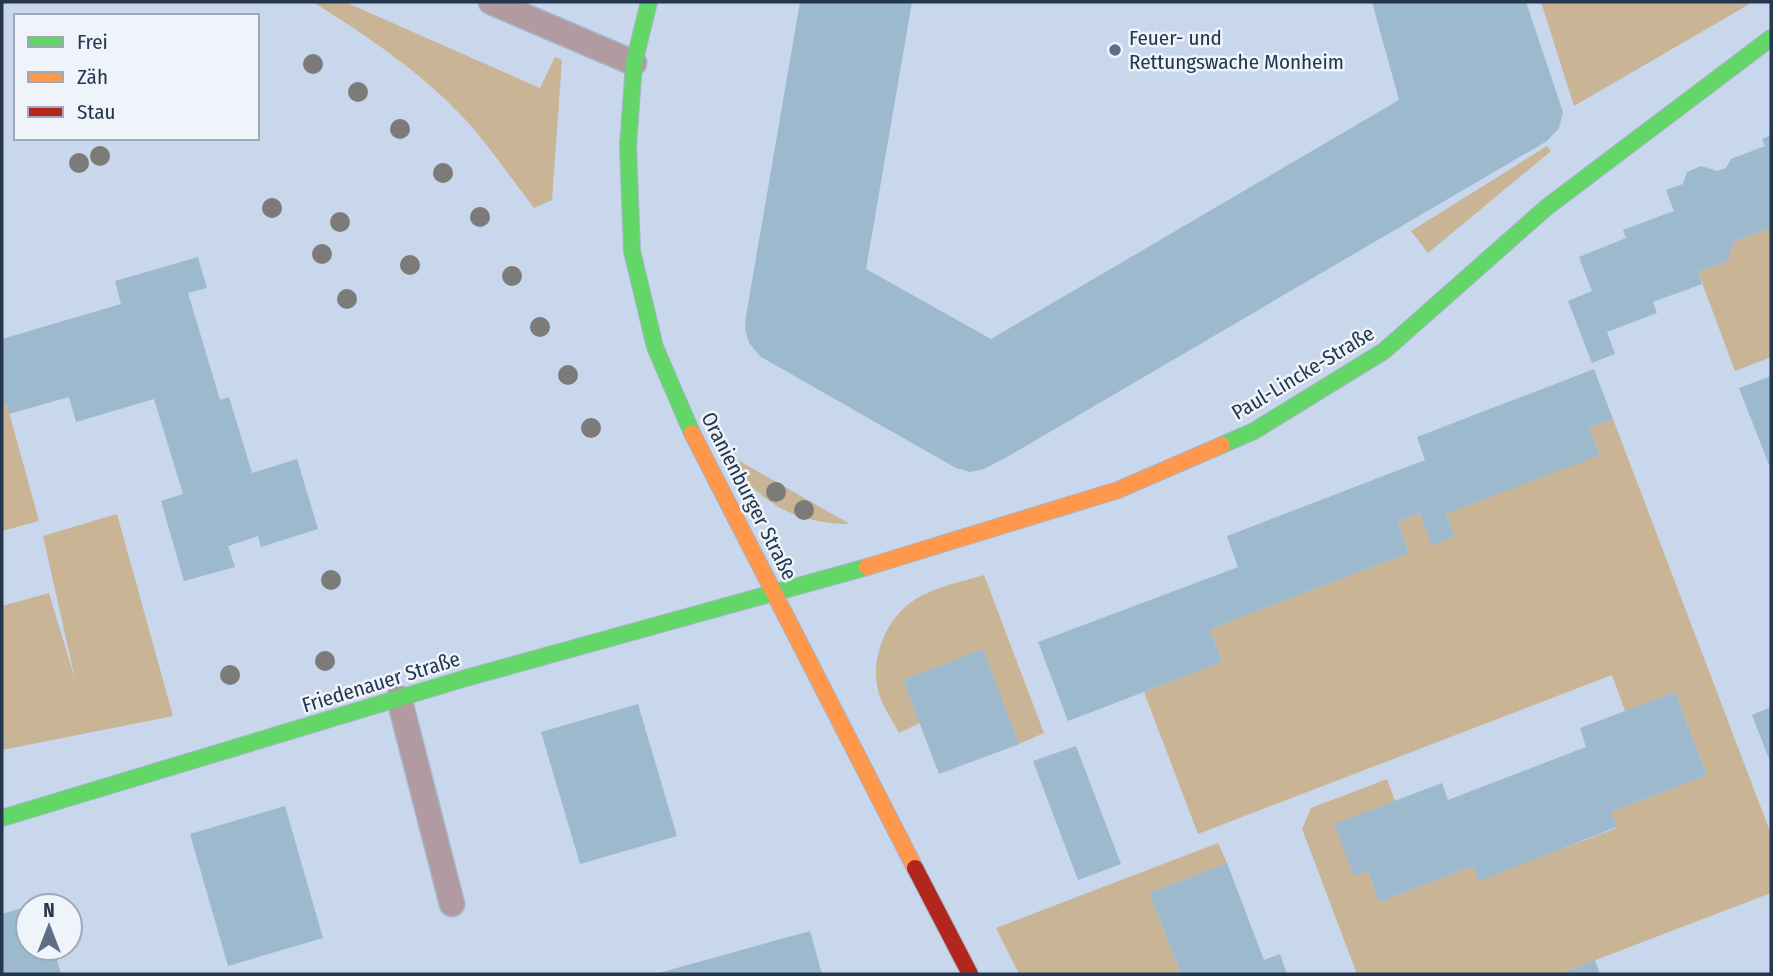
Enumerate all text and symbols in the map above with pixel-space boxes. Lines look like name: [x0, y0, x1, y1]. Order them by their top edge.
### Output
legend: [14, 14, 259, 140]
place label: Feuer- und Rettungswache Monheim: [1129, 25, 1344, 75]
text: Frei: [77, 29, 108, 55]
marker: Feuer- und Rettungswache Monheim: [1107, 42, 1123, 58]
text: Zäh: [77, 64, 108, 90]
text: Stau: [77, 99, 115, 125]
street label: Paul-Lincke-Straße: [1227, 320, 1379, 426]
street label: Oranienburger Straße: [695, 408, 803, 584]
street label: Friedenauer Straße: [299, 646, 463, 718]
north arrow: [14, 892, 84, 962]
text: N: [43, 899, 55, 922]

